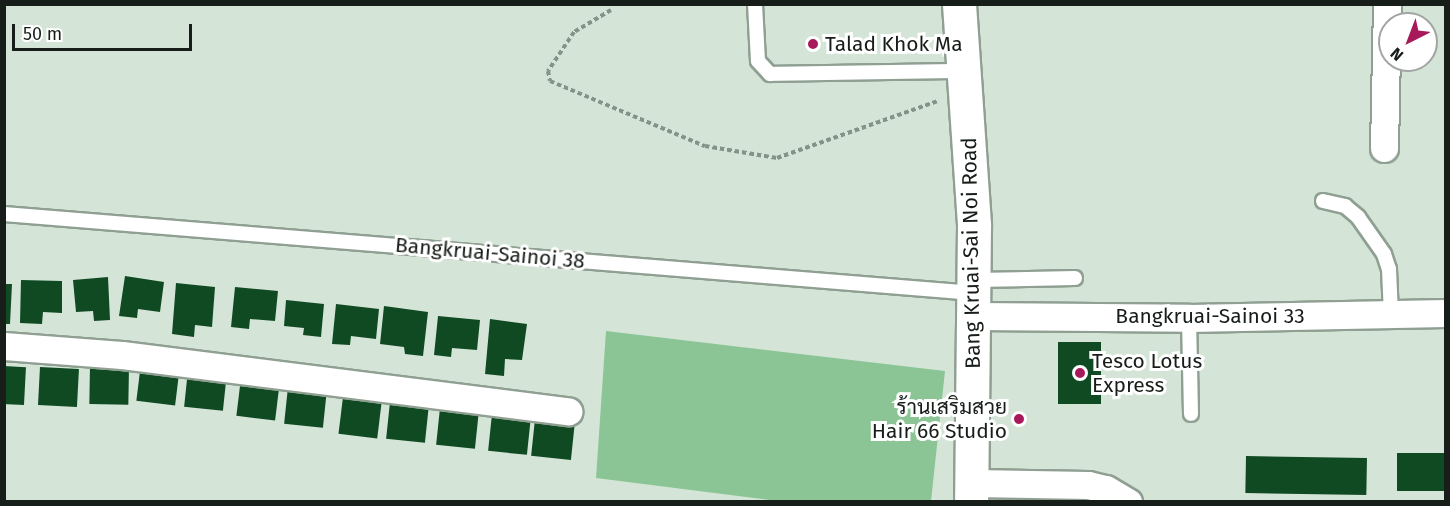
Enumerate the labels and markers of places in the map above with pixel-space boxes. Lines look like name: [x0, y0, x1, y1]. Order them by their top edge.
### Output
place label: Talad Khok Ma: [825, 31, 963, 57]
marker: Talad Khok Ma: [806, 37, 820, 51]
place label: Tesco Lotus Express: [1092, 348, 1202, 398]
marker: Tesco Lotus Express: [1073, 366, 1087, 380]
place label: ร้านเสริมสวย Hair 66 Studio: [872, 394, 1007, 444]
marker: ร้านเสริมสวย Hair 66 Studio: [1012, 412, 1026, 426]

